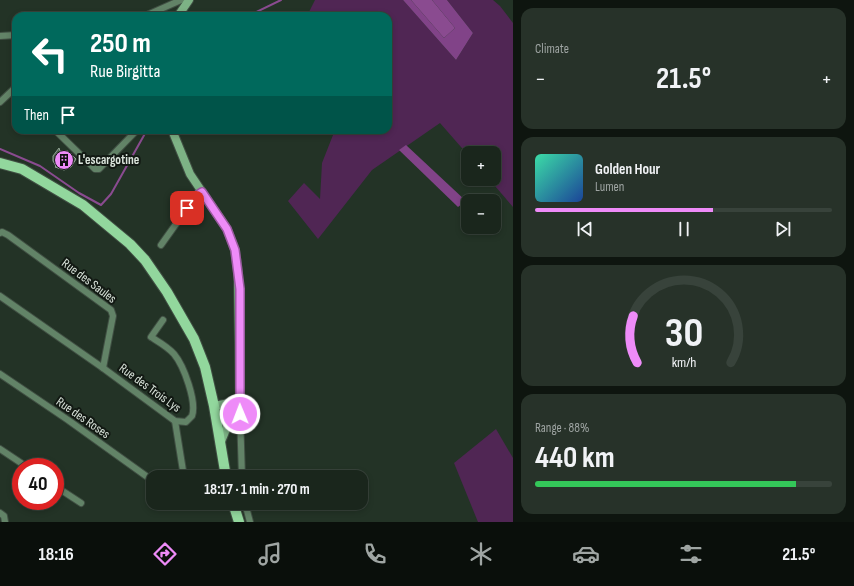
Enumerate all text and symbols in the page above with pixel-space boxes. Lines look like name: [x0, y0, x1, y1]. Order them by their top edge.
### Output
text: 250 m: [90, 27, 151, 60]
icon: left: [24, 28, 76, 80]
text: Climate: [535, 41, 569, 57]
text: Rue Birgitta: [90, 61, 160, 82]
text: 21.5°: [656, 61, 711, 97]
text: −: [535, 66, 546, 93]
text: +: [821, 66, 832, 93]
icon: arrive: [57, 104, 79, 126]
text: Then: [24, 106, 49, 125]
map controls: [461, 146, 501, 234]
button: +: [461, 146, 501, 186]
building icon: L'escargotine: [53, 149, 75, 171]
place label: L'escargotine: [78, 152, 140, 168]
text: Golden Hour: [595, 160, 660, 179]
text: Lumen: [595, 179, 624, 195]
pin: [170, 191, 204, 225]
button: −: [461, 194, 501, 234]
icon: arrive: [176, 197, 198, 219]
icon: previous: [574, 218, 596, 240]
icon: pause: [673, 218, 695, 240]
icon: next: [772, 218, 794, 240]
street label: Rue des Saules: [58, 255, 120, 307]
text: 30: [664, 309, 703, 358]
text: km/h: [671, 354, 696, 371]
street label: Rue des Trois Lys: [116, 360, 184, 416]
position arrow: [219, 393, 261, 435]
street label: Rue des Roses: [53, 394, 113, 443]
text: Range · 88%: [535, 420, 589, 436]
text: 440 km: [535, 440, 615, 476]
speed limit sign: 40: [12, 458, 64, 510]
text: 18:17 · 1 min · 270 m: [204, 480, 310, 499]
icon: directions: [151, 540, 179, 568]
icon: music: [256, 540, 284, 568]
icon: phone: [361, 540, 389, 568]
icon: climate: [467, 540, 495, 568]
icon: car: [572, 540, 600, 568]
icon: filters: [677, 540, 705, 568]
text: 18:16: [39, 544, 74, 565]
text: 21.5°: [782, 544, 815, 565]

